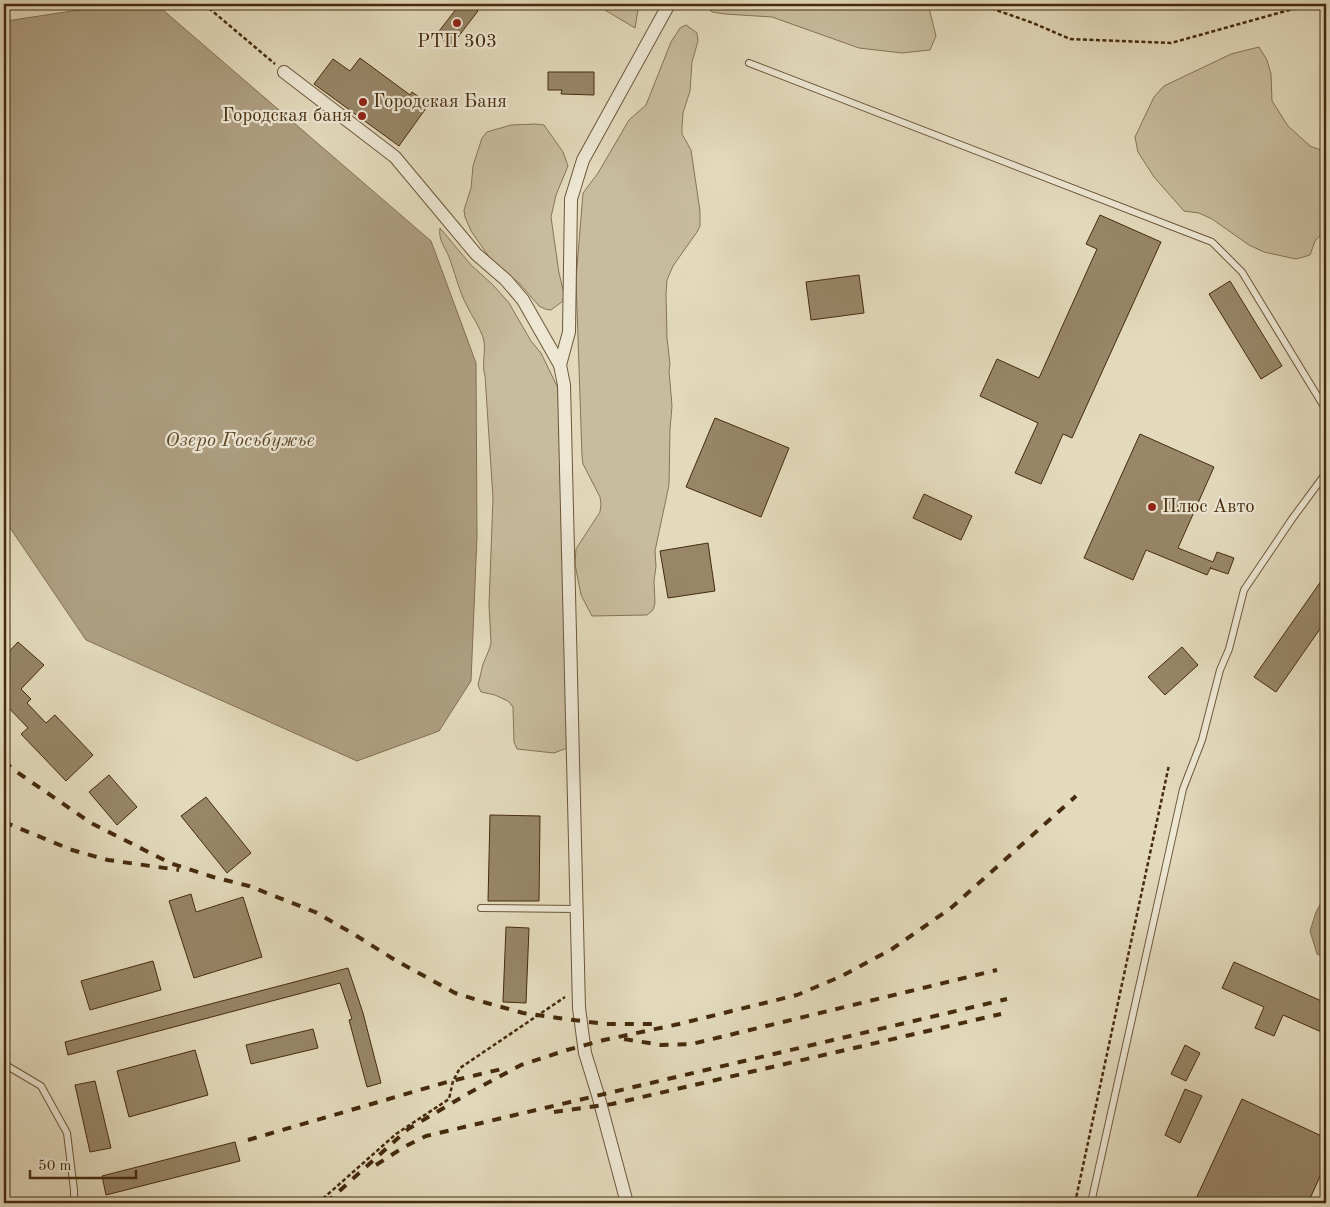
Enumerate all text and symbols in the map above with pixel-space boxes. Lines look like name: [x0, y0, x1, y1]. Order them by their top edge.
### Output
marker: РТП 303: [451, 17, 463, 29]
place label: РТП 303: [417, 33, 497, 52]
place label: Городская Баня: [373, 93, 507, 112]
marker: Городская Баня: [357, 96, 369, 108]
place label: Городская баня: [222, 107, 352, 126]
marker: Городская баня: [356, 110, 368, 122]
water label: Озеро Госьбужье: [165, 431, 315, 451]
place label: Плюс Авто: [1162, 498, 1255, 517]
marker: Плюс Авто: [1146, 501, 1158, 513]
scale bar: [30, 1147, 136, 1179]
text: 50 m: [38, 1159, 72, 1174]

